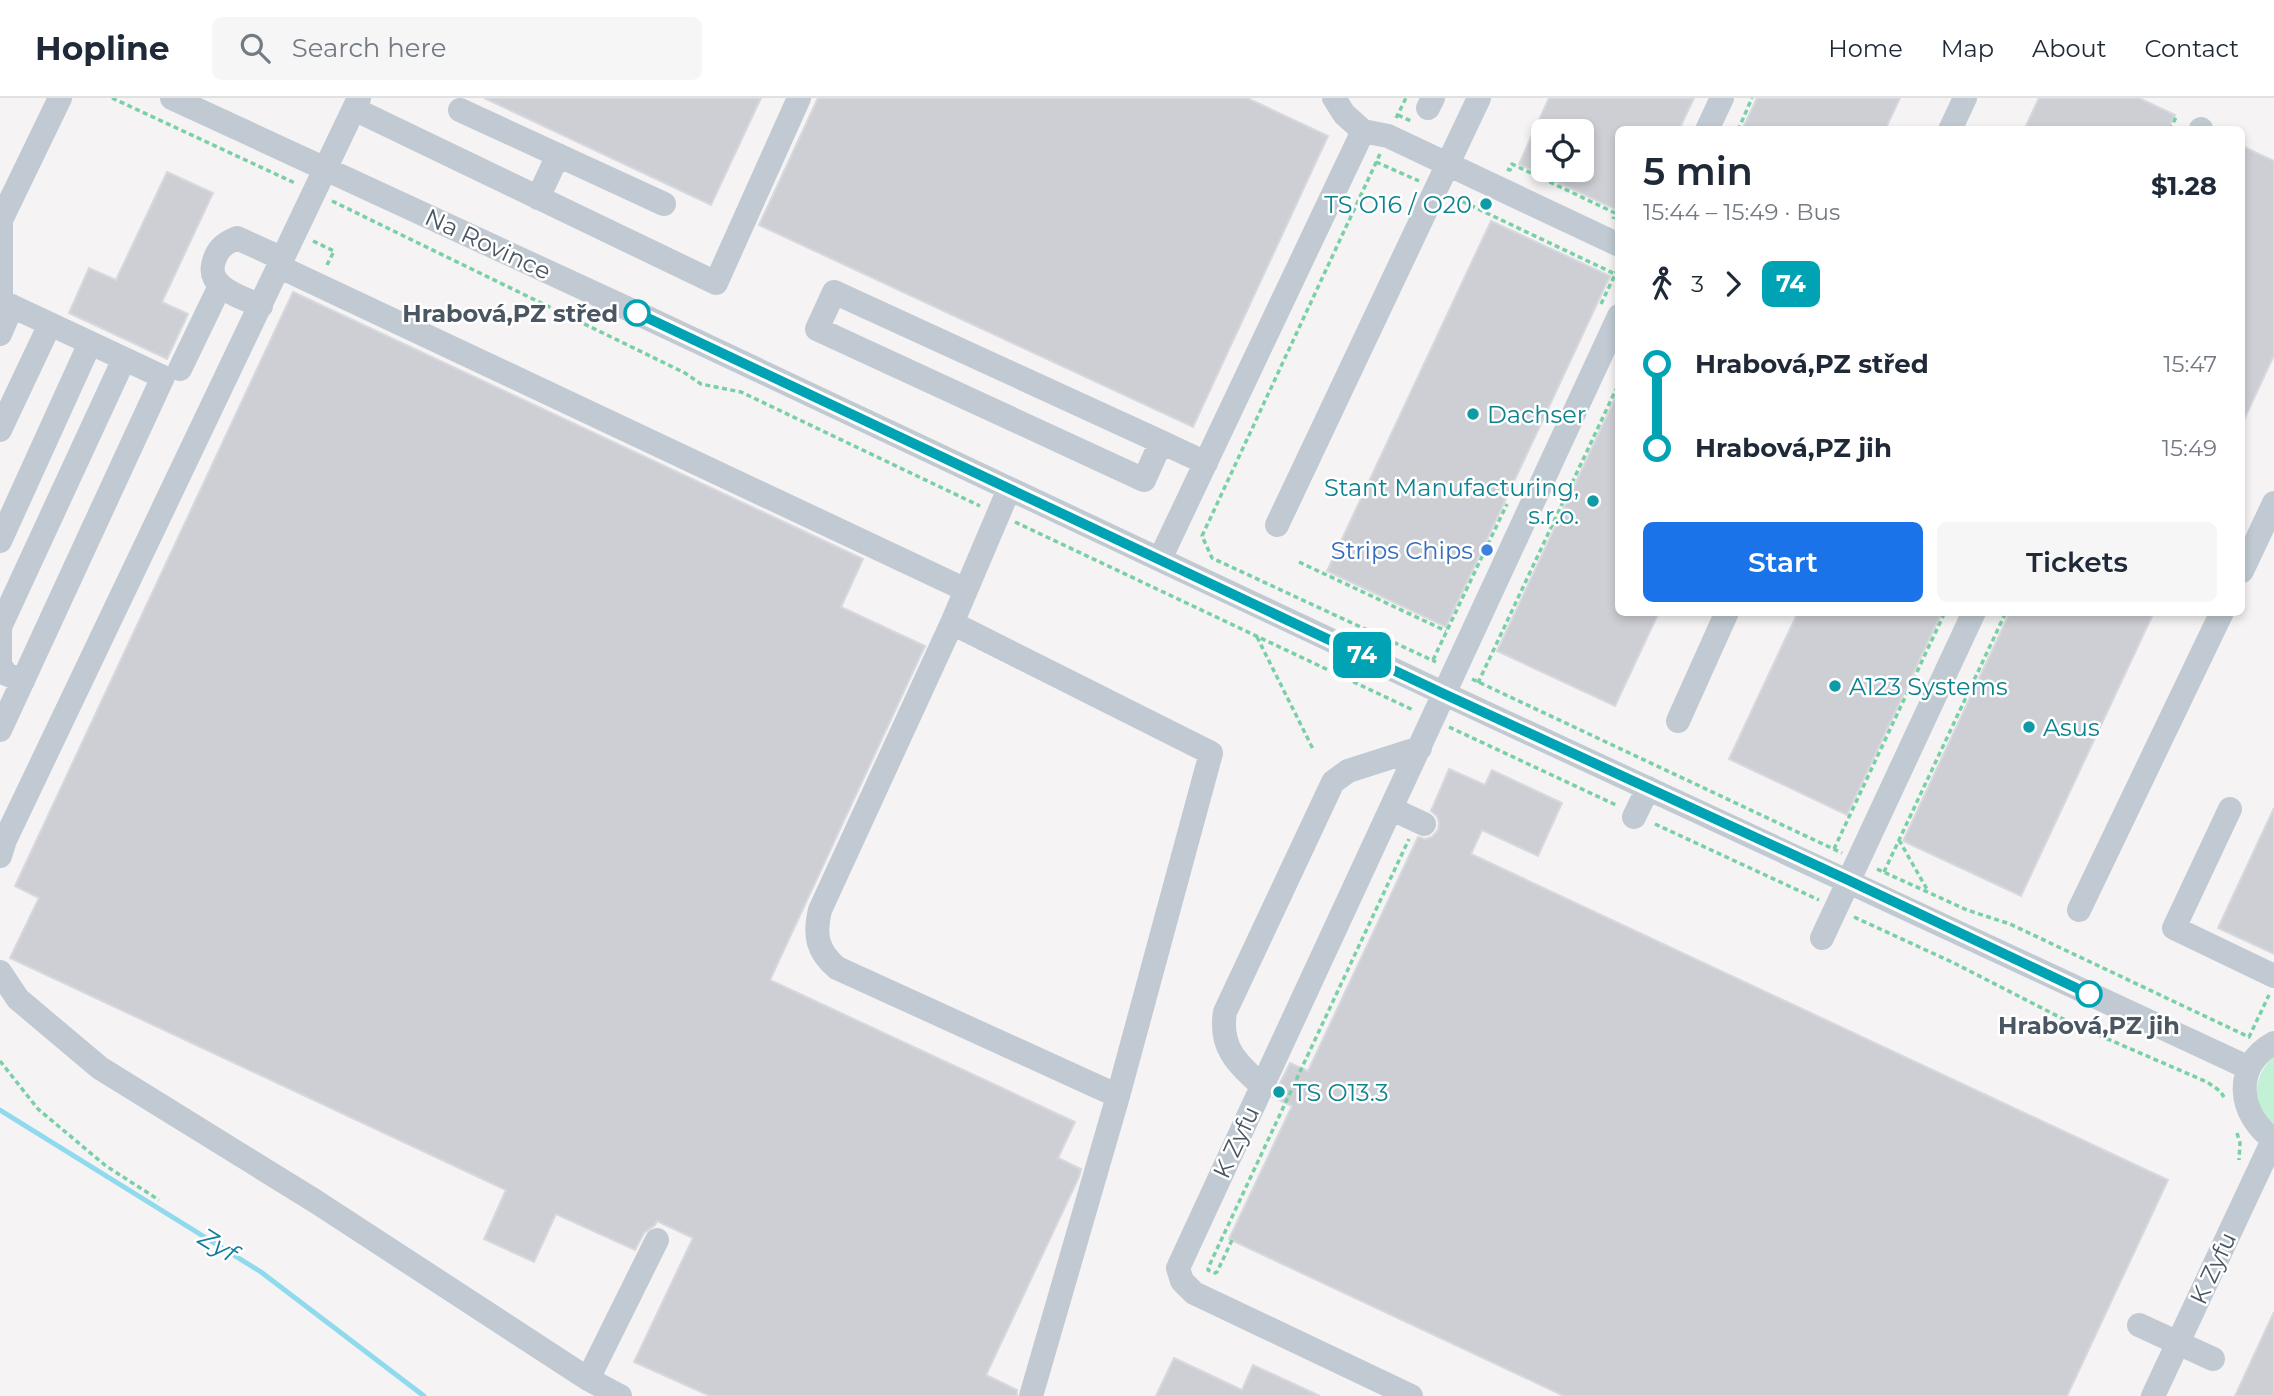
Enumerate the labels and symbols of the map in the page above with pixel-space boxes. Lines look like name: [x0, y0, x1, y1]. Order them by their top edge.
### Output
place label: TS O16 / O20: [1324, 190, 1472, 219]
marker: TS O16 / O20: [1478, 196, 1494, 212]
street label: Na Rovince: [420, 202, 556, 286]
place label: Hrabová,PZ střed: [402, 299, 618, 328]
marker: Hrabová,PZ střed: [624, 300, 650, 326]
place label: Dachser: [1487, 400, 1586, 429]
marker: Dachser: [1465, 406, 1481, 422]
place label: Stant Manufacturing, s.r.o.: [1324, 473, 1579, 530]
marker: Stant Manufacturing, s.r.o.: [1585, 493, 1601, 509]
place label: Strips Chips: [1331, 536, 1473, 565]
marker: Strips Chips: [1479, 542, 1495, 558]
line badge: 74: [1330, 632, 1394, 678]
place label: A123 Systems: [1849, 672, 2008, 701]
marker: A123 Systems: [1827, 678, 1843, 694]
place label: Asus: [2043, 713, 2100, 742]
marker: Asus: [2021, 719, 2037, 735]
marker: Hrabová,PZ jih: [2076, 981, 2102, 1007]
place label: Hrabová,PZ jih: [1998, 1011, 2180, 1040]
place label: TS O13.3: [1293, 1078, 1389, 1107]
marker: TS O13.3: [1271, 1084, 1287, 1100]
street label: K Zyfu: [1207, 1101, 1265, 1183]
water label: Zyf: [192, 1220, 247, 1271]
street label: K Zyfu: [2184, 1227, 2242, 1309]

